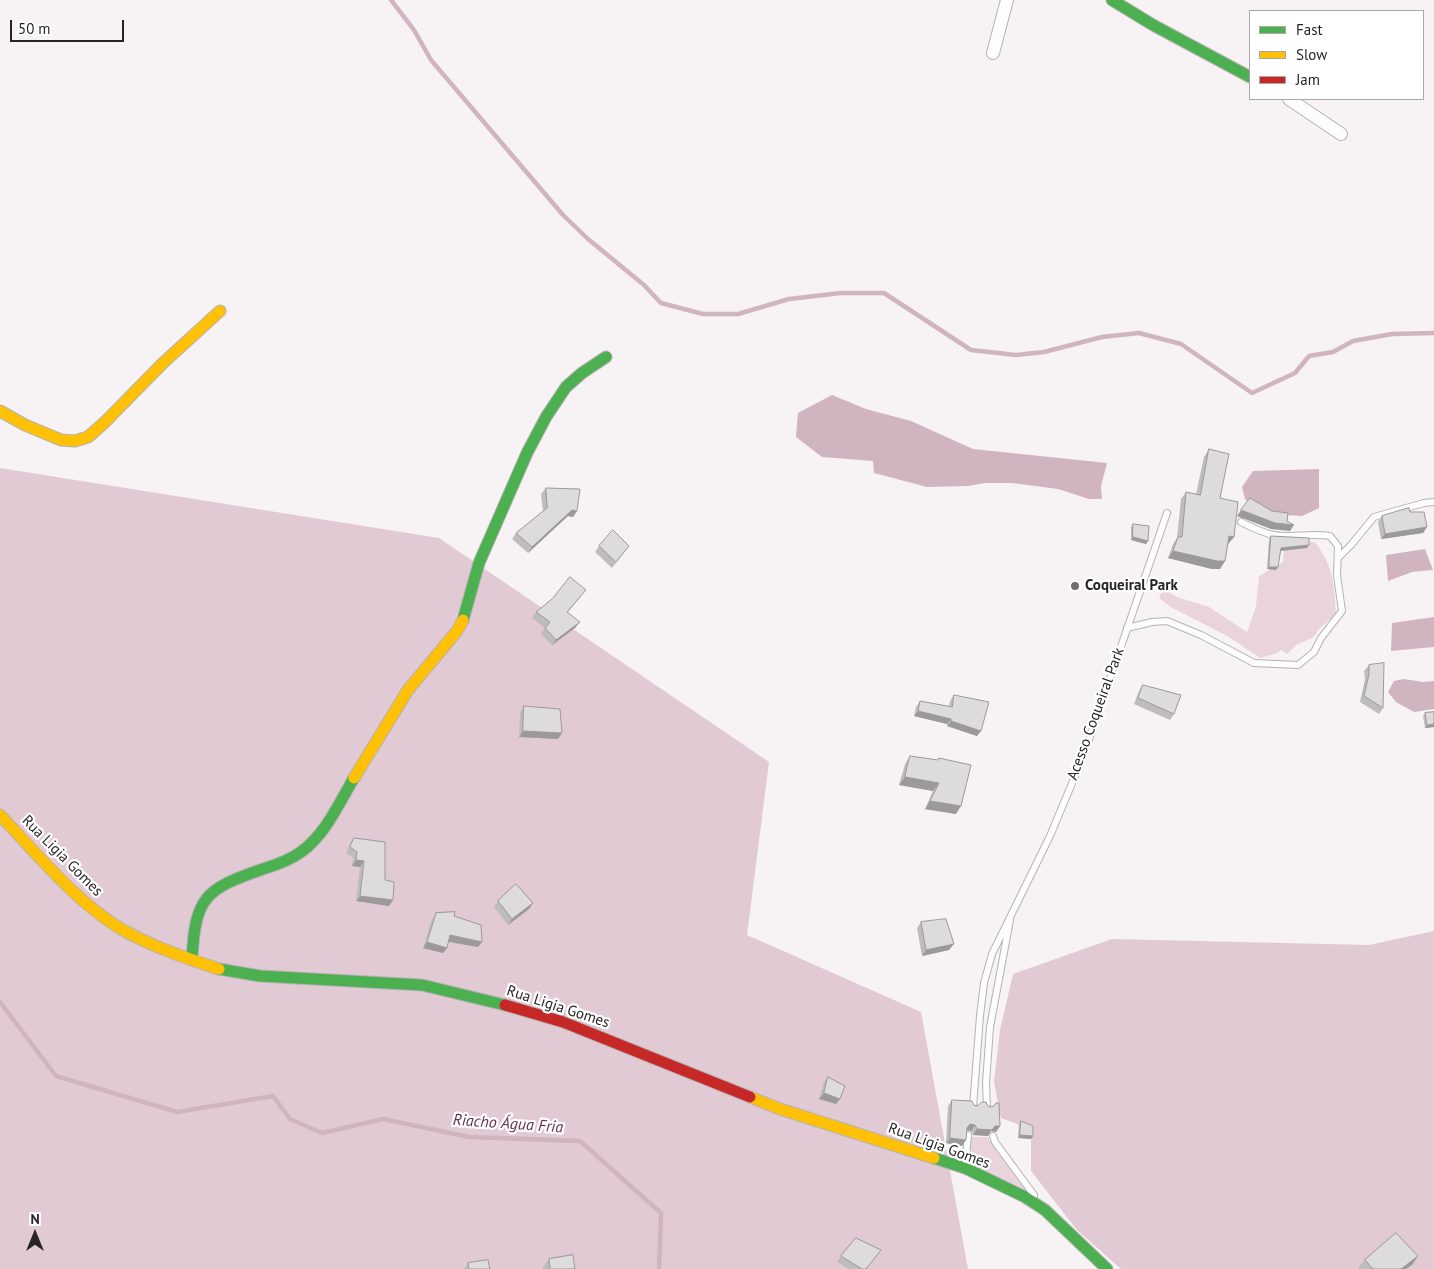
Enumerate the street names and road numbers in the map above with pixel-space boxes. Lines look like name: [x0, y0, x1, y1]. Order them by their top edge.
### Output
street label: Acesso Coqueiral Park: [1064, 645, 1128, 783]
street label: Rua Ligia Gomes: [18, 812, 106, 900]
street label: Rua Ligia Gomes: [504, 982, 612, 1032]
street label: Rua Ligia Gomes: [886, 1119, 992, 1173]

